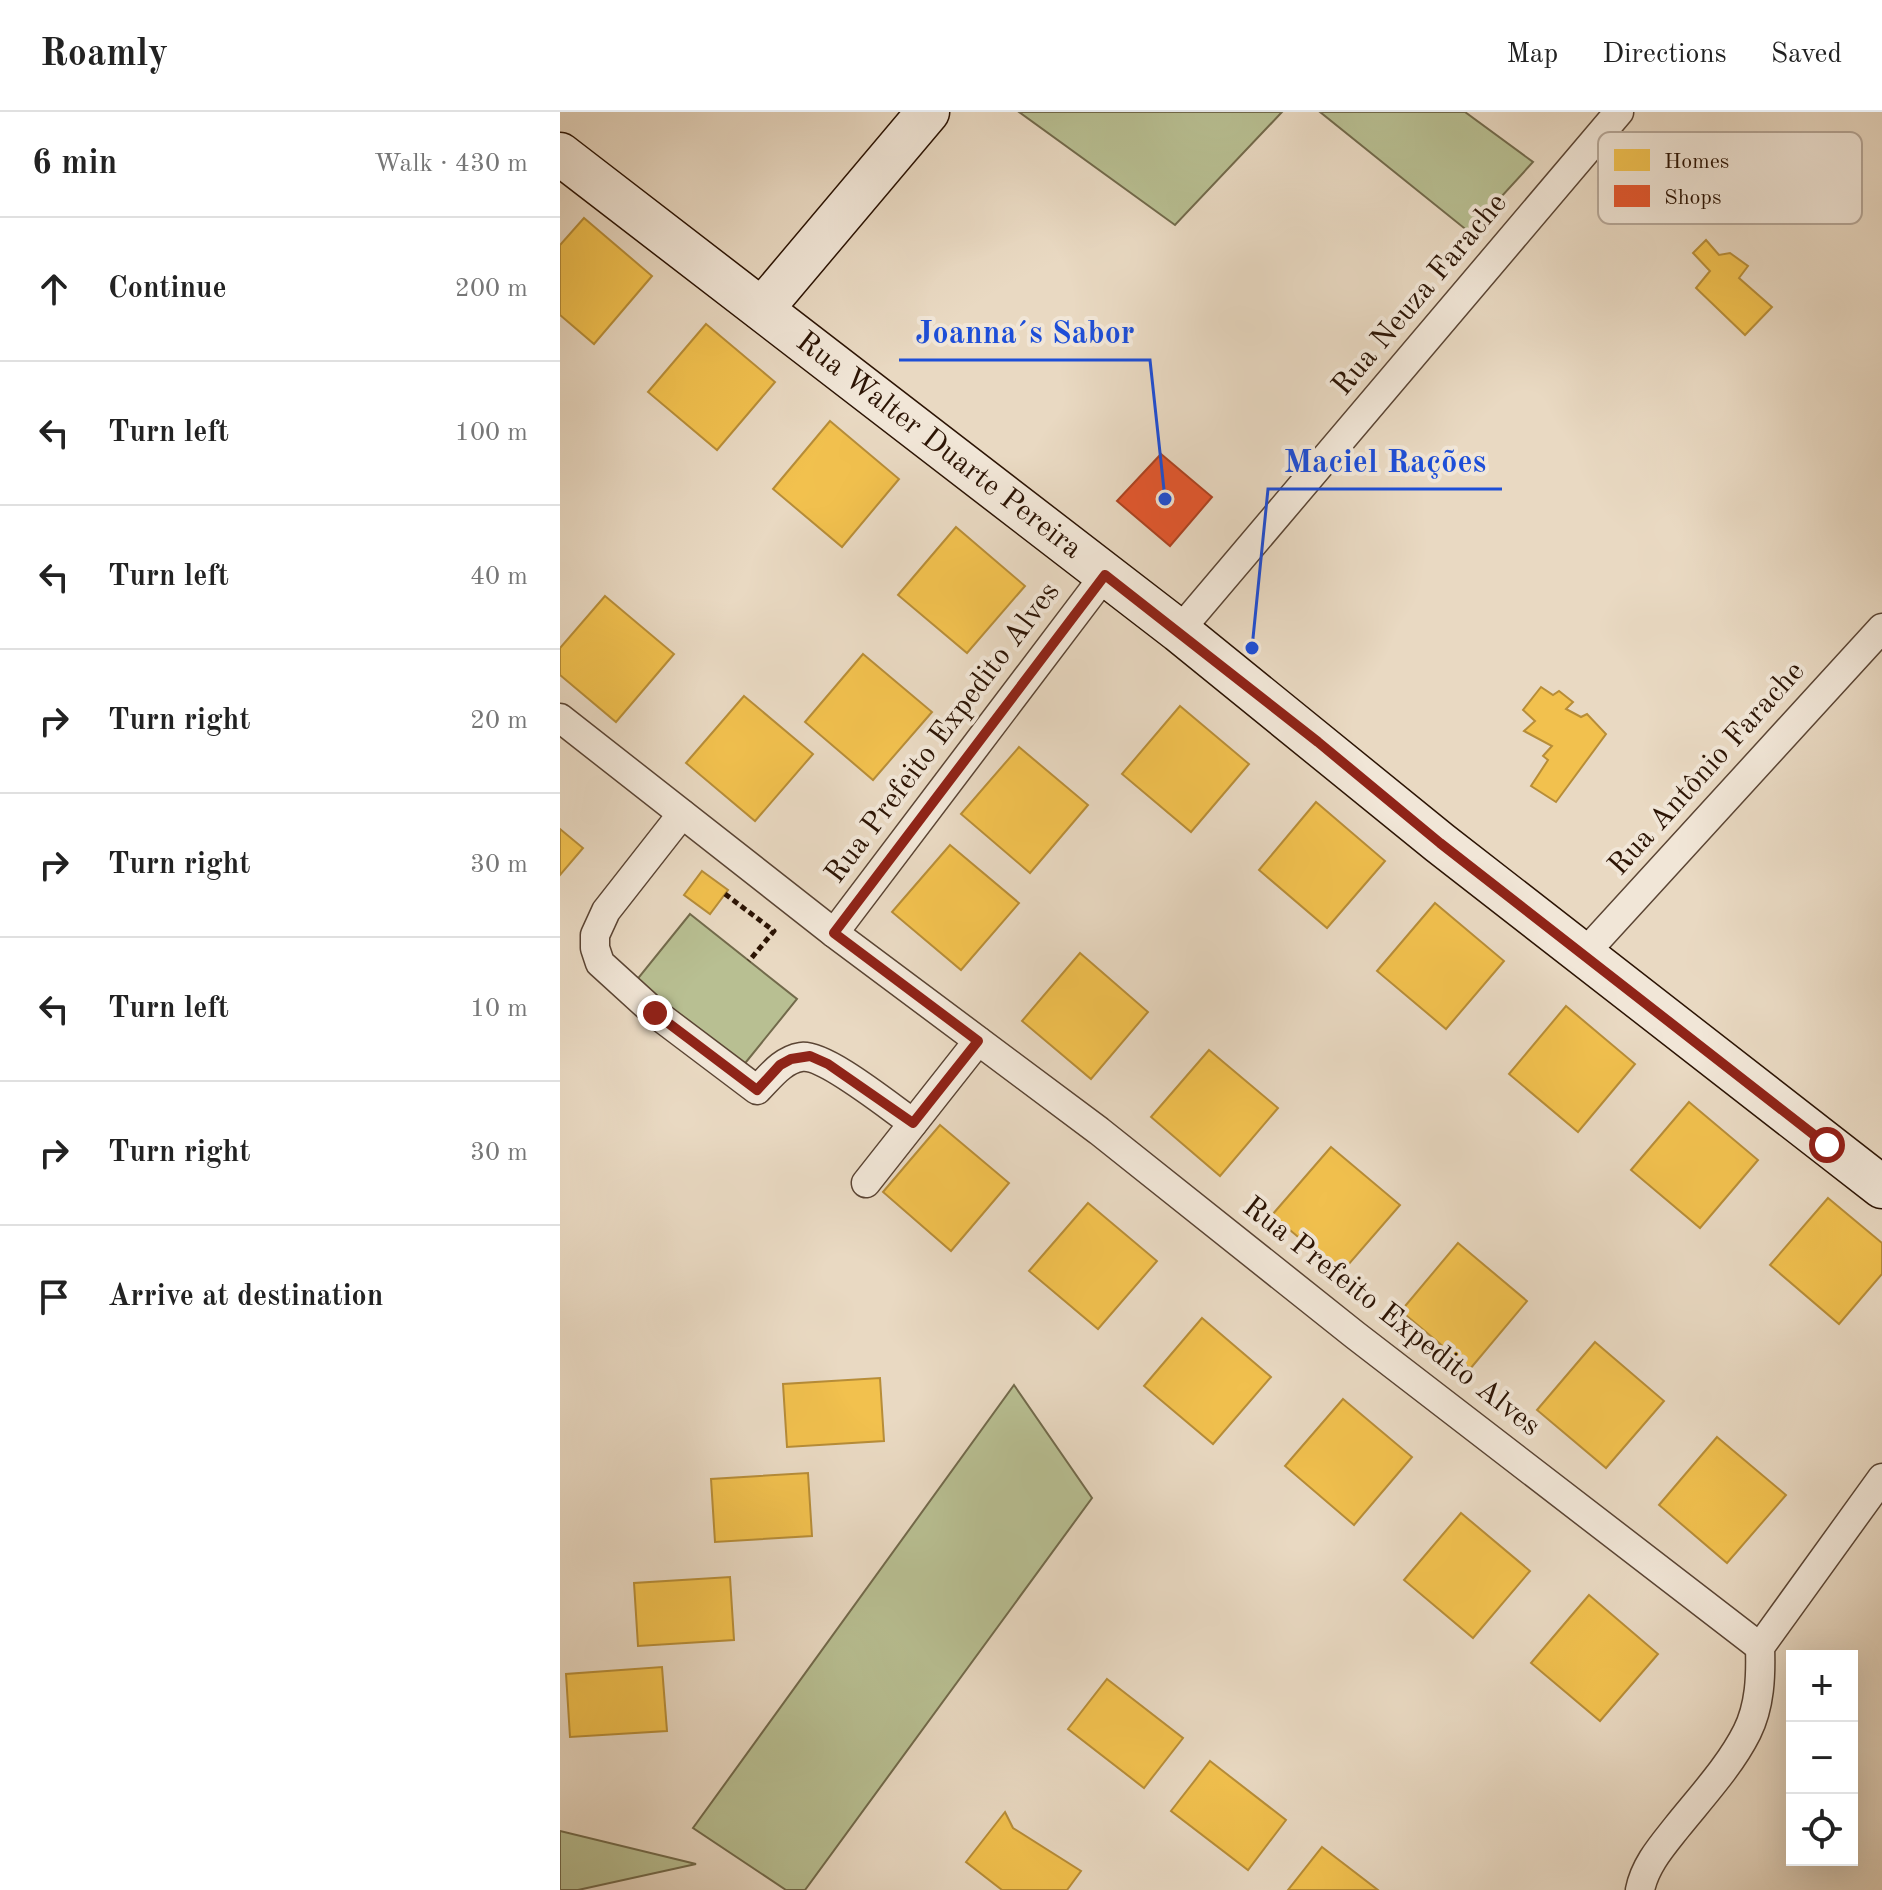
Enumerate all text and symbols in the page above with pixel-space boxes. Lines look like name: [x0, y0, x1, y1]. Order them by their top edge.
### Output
text: Roamly: [40, 36, 168, 74]
text: Map: [1506, 41, 1558, 69]
text: Directions: [1602, 41, 1727, 69]
text: Saved: [1771, 41, 1842, 69]
legend: [1598, 132, 1862, 224]
text: 6 min: [32, 147, 117, 181]
text: Walk · 430 m: [374, 151, 528, 177]
text: Homes: [1664, 151, 1729, 173]
text: Shops: [1664, 187, 1721, 209]
street label: Rua Neuza Farache: [1327, 188, 1513, 402]
icon: ahead: [32, 267, 76, 311]
text: Continue: [108, 274, 227, 304]
text: 200 m: [455, 276, 528, 302]
callout: Joanna´s Sabor: [899, 304, 1150, 360]
text: Joanna´s Sabor: [915, 319, 1135, 351]
street label: Rua Walter Duarte Pereira: [790, 327, 1087, 565]
icon: left: [32, 411, 76, 455]
text: Turn left: [108, 418, 229, 448]
text: 100 m: [455, 420, 528, 446]
callout: Maciel Rações: [1268, 433, 1502, 489]
text: Maciel Rações: [1284, 448, 1486, 480]
icon: left: [32, 555, 76, 599]
text: Turn left: [108, 562, 229, 592]
text: 40 m: [470, 564, 528, 590]
street label: Rua Prefeito Expedito Alves: [820, 577, 1066, 889]
street label: Rua Antônio Farache: [1603, 656, 1811, 882]
icon: right: [32, 699, 76, 743]
text: Turn right: [108, 706, 250, 736]
text: 20 m: [470, 708, 528, 734]
icon: right: [32, 843, 76, 887]
text: Turn right: [108, 850, 250, 880]
text: 30 m: [470, 852, 528, 878]
icon: left: [32, 987, 76, 1031]
text: Turn left: [108, 994, 229, 1024]
route end: [637, 995, 673, 1031]
text: 10 m: [470, 996, 528, 1022]
route start: [1809, 1127, 1845, 1163]
icon: right: [32, 1131, 76, 1175]
text: Turn right: [108, 1138, 250, 1168]
text: 30 m: [470, 1140, 528, 1166]
street label: Rua Prefeito Expedito Alves: [1237, 1192, 1545, 1442]
icon: arrive: [32, 1275, 76, 1319]
text: Arrive at destination: [108, 1282, 383, 1312]
map controls: [1786, 1650, 1858, 1866]
button: +: [1786, 1650, 1858, 1722]
button: −: [1786, 1722, 1858, 1794]
button: locate: [1786, 1794, 1858, 1866]

